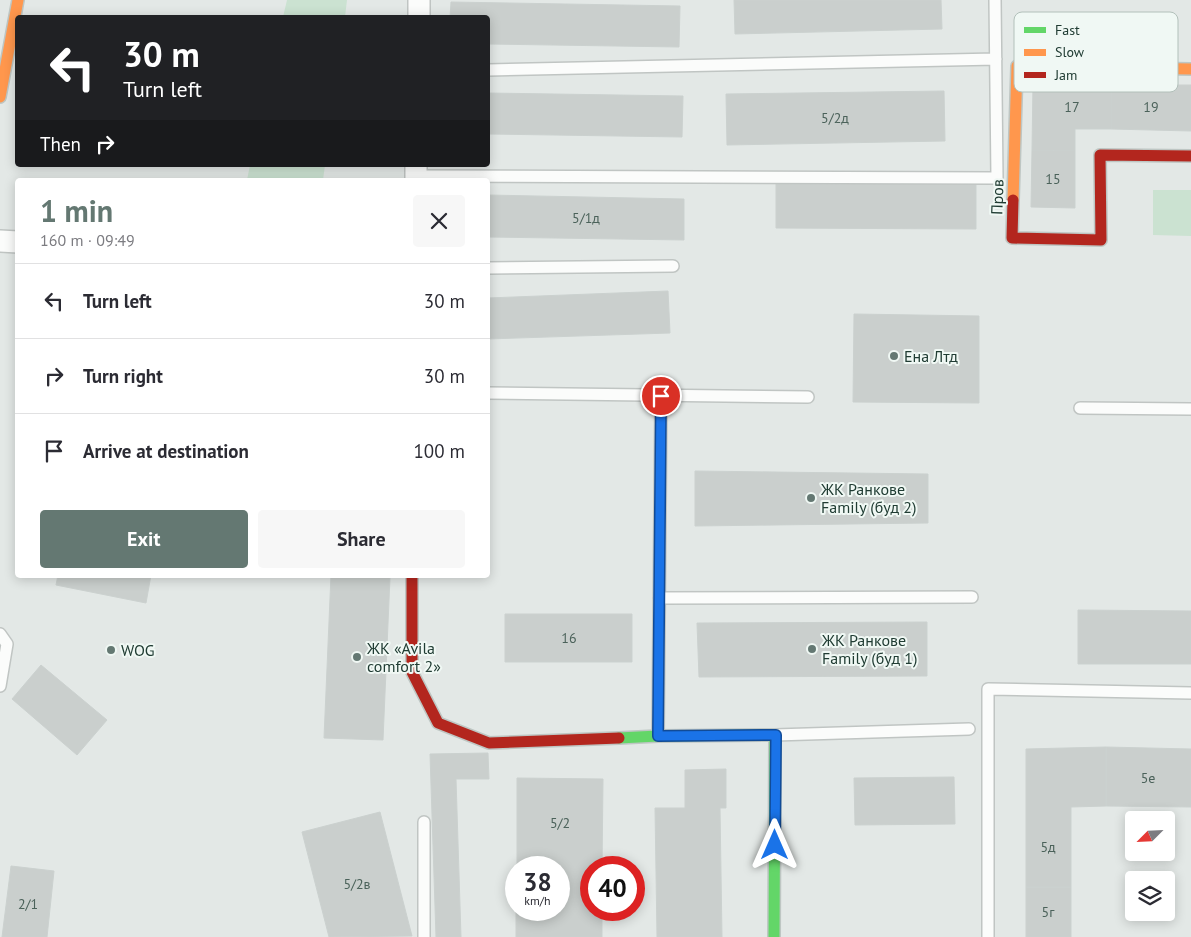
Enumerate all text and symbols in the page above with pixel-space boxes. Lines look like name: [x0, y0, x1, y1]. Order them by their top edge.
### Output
legend: [1014, 12, 1178, 92]
text: Fast: [1055, 21, 1080, 39]
text: 30 m: [123, 31, 200, 77]
icon: left: [40, 35, 105, 100]
text: Slow: [1055, 43, 1085, 61]
text: Jam: [1054, 66, 1077, 84]
text: Turn left: [123, 75, 202, 103]
house number: 17: [1064, 98, 1080, 116]
house number: 19: [1143, 98, 1159, 116]
house number: 5/2д: [821, 109, 849, 127]
icon: right: [91, 130, 119, 158]
text: Then: [40, 132, 81, 156]
house number: 15: [1045, 170, 1061, 188]
street label: Пров: [986, 179, 1008, 215]
text: 1 min: [40, 191, 113, 230]
button: close: [413, 195, 465, 247]
house number: 5/1д: [572, 209, 600, 227]
text: 160 m · 09:49: [40, 230, 135, 250]
icon: left: [40, 287, 68, 315]
text: Turn left: [83, 289, 152, 313]
text: 30 m: [424, 289, 465, 313]
place label: Ена Лтд: [904, 346, 958, 366]
marker: Ена Лтд: [888, 350, 900, 362]
icon: right: [40, 362, 68, 390]
text: Turn right: [83, 364, 163, 388]
text: 30 m: [424, 364, 465, 388]
pin: [640, 375, 682, 417]
icon: arrive: [647, 382, 675, 410]
icon: arrive: [40, 437, 68, 465]
text: Arrive at destination: [83, 439, 249, 463]
text: 100 m: [413, 439, 465, 463]
place label: ЖК Ранкове Family (буд 2): [820, 479, 917, 517]
marker: ЖК Ранкове Family (буд 2): [805, 492, 817, 504]
button: Exit: [40, 510, 248, 568]
button: Share: [258, 510, 465, 568]
house number: 16: [561, 629, 577, 647]
place label: ЖК Ранкове Family (буд 1): [821, 630, 918, 668]
place label: ЖК «Avila comfort 2»: [366, 638, 441, 676]
place label: WOG: [121, 640, 155, 660]
marker: ЖК Ранкове Family (буд 1): [806, 643, 818, 655]
marker: WOG: [105, 644, 117, 656]
marker: ЖК «Avila comfort 2»: [351, 651, 363, 663]
house number: 5е: [1141, 769, 1155, 787]
north arrow: [1125, 811, 1175, 861]
map controls: [1125, 811, 1175, 921]
house number: 5/2: [550, 814, 570, 832]
position arrow: [748, 818, 800, 870]
house number: 5д: [1040, 838, 1056, 856]
speed limit sign: 40: [580, 856, 645, 921]
text: 38: [523, 866, 552, 898]
button: layers: [1125, 871, 1175, 921]
house number: 5/2в: [343, 875, 371, 893]
text: km/h: [524, 893, 551, 908]
house number: 2/1: [18, 895, 38, 913]
house number: 5г: [1042, 903, 1055, 921]

